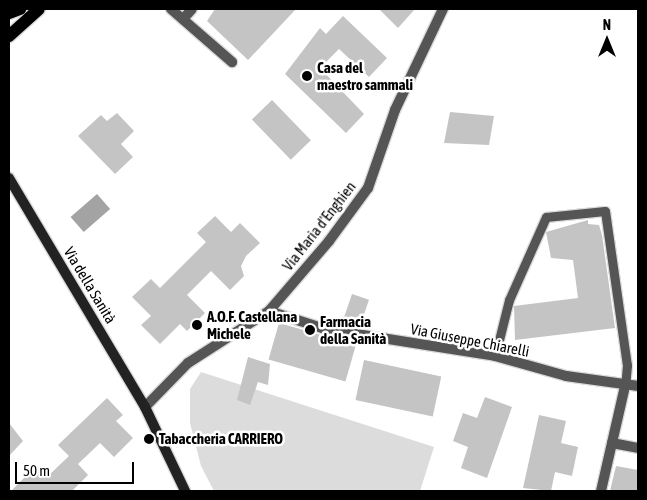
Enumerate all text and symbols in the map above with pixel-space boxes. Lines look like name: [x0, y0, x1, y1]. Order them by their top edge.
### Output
north arrow: [582, 15, 632, 65]
text: N: [603, 17, 611, 33]
place label: Casa del maestro sammali: [317, 58, 413, 93]
marker: Casa del maestro sammali: [301, 70, 313, 82]
street label: Via Maria d'Enghien: [279, 178, 359, 274]
street label: Via della Sanità: [60, 243, 120, 327]
place label: A.O.F. Castellana Michele: [207, 307, 297, 342]
place label: Farmacia della Sanità: [320, 312, 386, 347]
marker: A.O.F. Castellana Michele: [191, 319, 203, 331]
street label: Via Giuseppe Chiarelli: [409, 320, 531, 360]
marker: Farmacia della Sanità: [304, 324, 316, 336]
place label: Tabaccheria CARRIERO: [159, 430, 283, 448]
marker: Tabaccheria CARRIERO: [143, 433, 155, 445]
scale bar: [18, 452, 136, 484]
text: 50 m: [23, 462, 50, 479]

